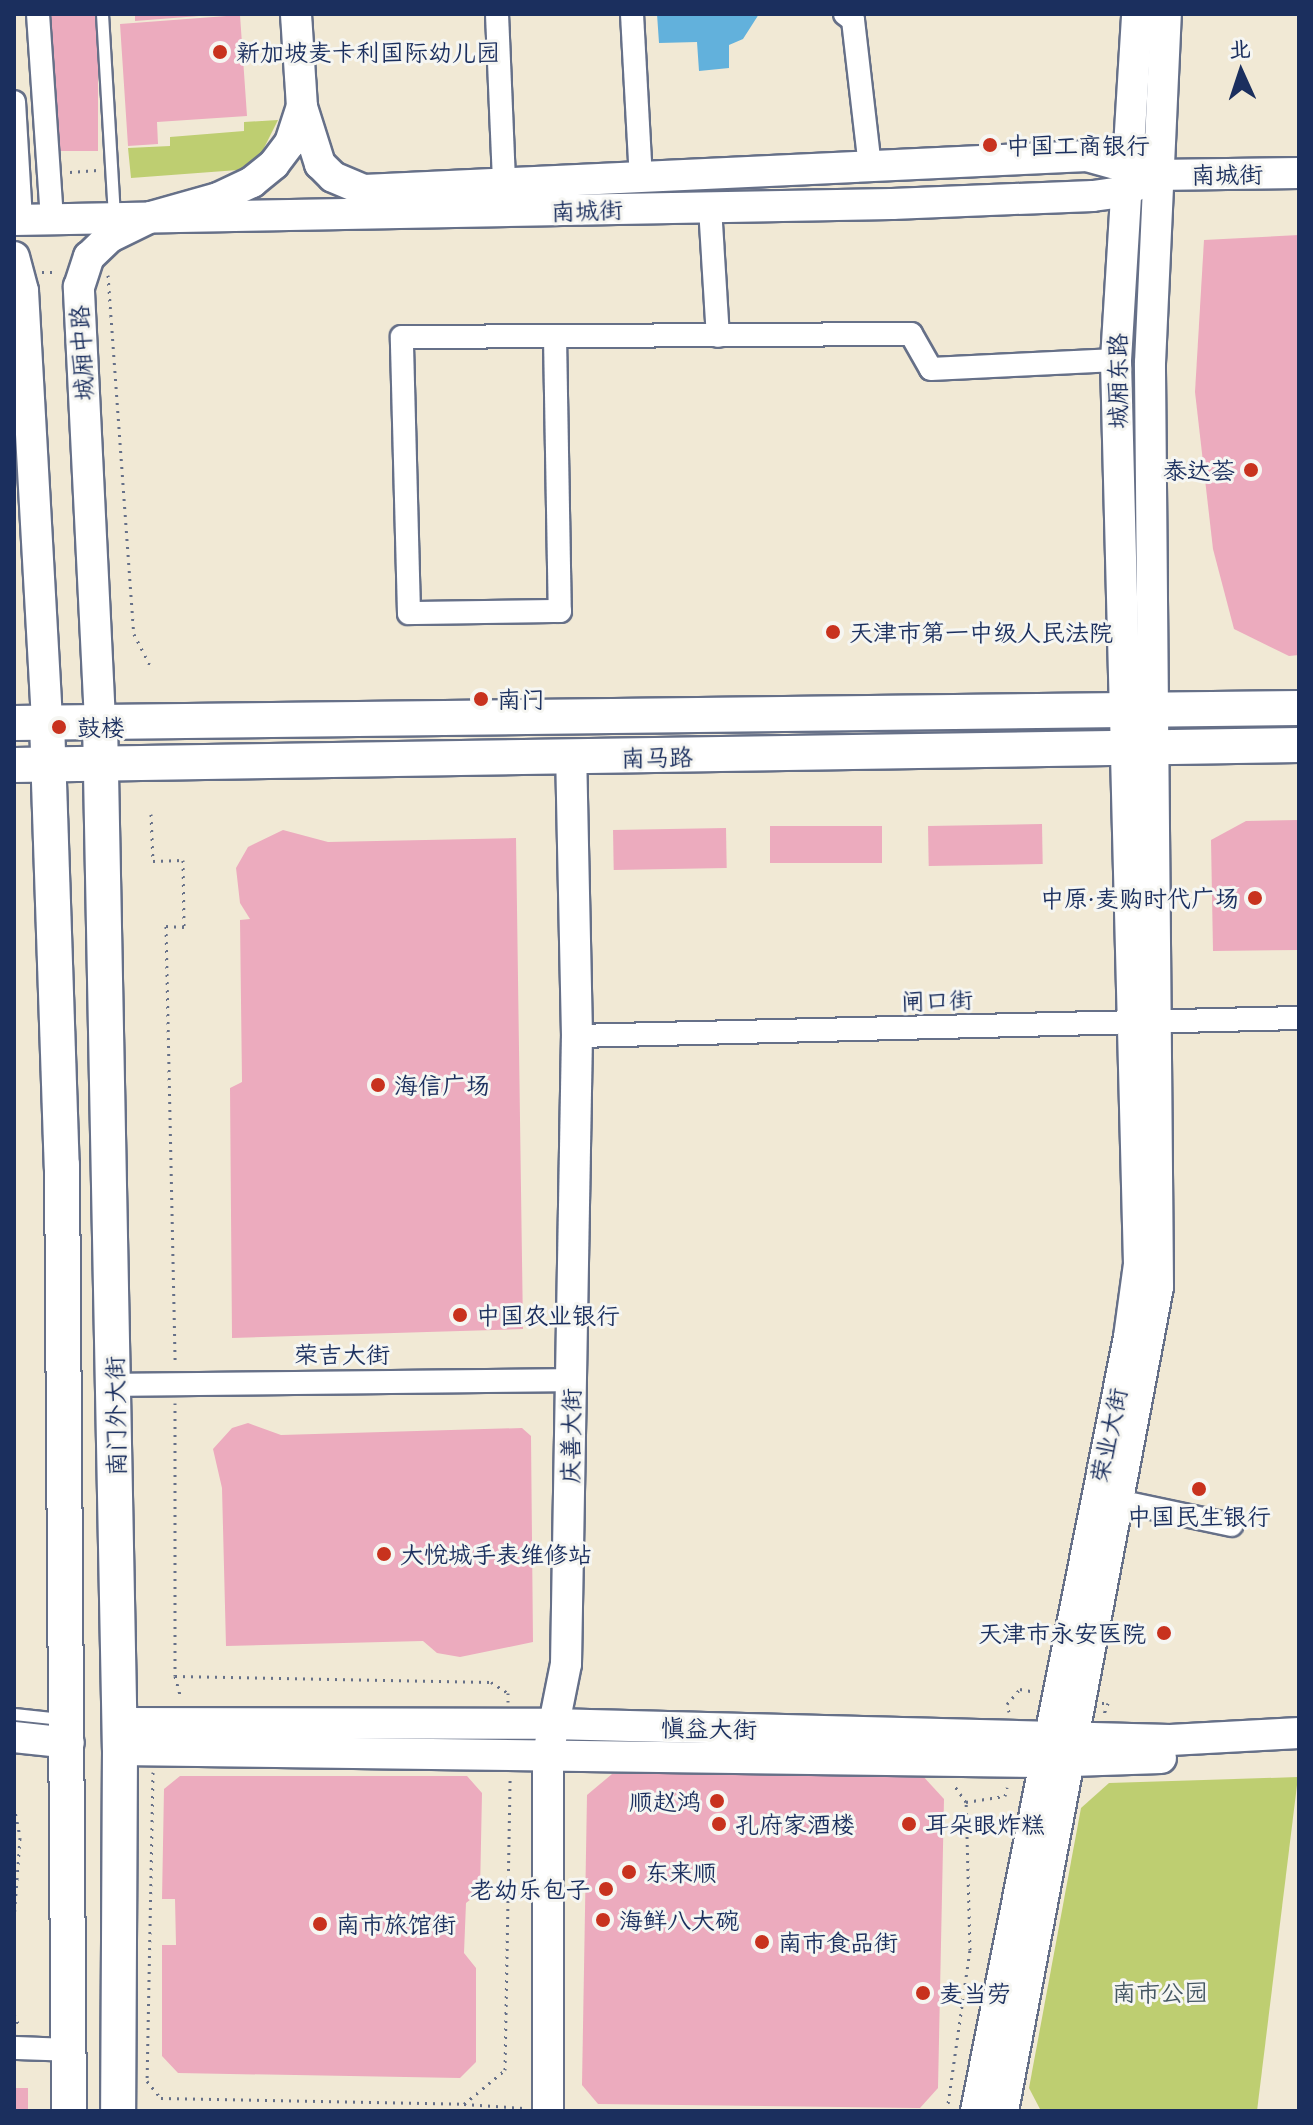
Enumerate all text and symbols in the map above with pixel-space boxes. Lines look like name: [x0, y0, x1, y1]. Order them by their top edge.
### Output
text: 北: [1228, 30, 1252, 65]
north arrow: [1201, 32, 1281, 112]
place label: 新加坡麦卡利国际幼儿园: [236, 38, 500, 66]
marker: 新加坡麦卡利国际幼儿园: [211, 43, 229, 61]
place label: 中国工商银行: [1006, 131, 1150, 159]
marker: 中国工商银行: [981, 136, 999, 154]
street label: 南城街: [1191, 159, 1263, 189]
street label: 南城街: [551, 194, 623, 226]
street label: 城厢中路: [64, 304, 98, 402]
street label: 城厢东路: [1103, 333, 1131, 429]
place label: 泰达荟: [1163, 456, 1235, 484]
marker: 泰达荟: [1242, 461, 1260, 479]
place label: 天津市第一中级人民法院: [849, 618, 1113, 646]
marker: 天津市第一中级人民法院: [824, 623, 842, 641]
place label: 南门: [497, 685, 545, 713]
marker: 南门: [472, 690, 490, 708]
place label: 鼓楼: [77, 713, 125, 741]
marker: 鼓楼: [48, 716, 70, 738]
street label: 南马路: [621, 742, 693, 772]
place label: 中原·麦购时代广场: [1040, 884, 1239, 912]
marker: 中原·麦购时代广场: [1246, 889, 1264, 907]
street label: 闸口街: [901, 984, 973, 1016]
place label: 海信广场: [394, 1071, 490, 1099]
marker: 海信广场: [369, 1076, 387, 1094]
place label: 中国农业银行: [476, 1301, 620, 1329]
marker: 中国农业银行: [451, 1306, 469, 1324]
street label: 荣吉大街: [294, 1340, 390, 1368]
street label: 南门外大街: [100, 1356, 130, 1476]
street label: 荣业大街: [1084, 1385, 1132, 1485]
street label: 庆善大街: [555, 1388, 585, 1484]
marker: 中国民生银行: [1190, 1480, 1208, 1498]
place label: 中国民生银行: [1127, 1502, 1271, 1530]
place label: 大悦城手表维修站: [400, 1540, 592, 1568]
marker: 大悦城手表维修站: [375, 1545, 393, 1563]
place label: 天津市永安医院: [978, 1619, 1146, 1647]
marker: 天津市永安医院: [1153, 1622, 1175, 1644]
street label: 慎益大街: [661, 1713, 757, 1743]
place label: 顺赵鸿: [629, 1787, 701, 1815]
marker: 顺赵鸿: [708, 1792, 726, 1810]
place label: 孔府家酒楼: [735, 1810, 855, 1838]
place label: 耳朵眼炸糕: [925, 1810, 1045, 1838]
marker: 孔府家酒楼: [710, 1815, 728, 1833]
marker: 耳朵眼炸糕: [900, 1815, 918, 1833]
place label: 东来顺: [645, 1858, 717, 1886]
marker: 东来顺: [620, 1863, 638, 1881]
place label: 老幼乐包子: [470, 1875, 590, 1903]
marker: 老幼乐包子: [597, 1880, 615, 1898]
place label: 海鲜八大碗: [619, 1906, 739, 1934]
place label: 南市旅馆街: [336, 1910, 456, 1938]
marker: 海鲜八大碗: [594, 1911, 612, 1929]
marker: 南市旅馆街: [311, 1915, 329, 1933]
place label: 南市食品街: [778, 1928, 898, 1956]
marker: 南市食品街: [753, 1933, 771, 1951]
park label: 南市公园: [1112, 1978, 1208, 2006]
place label: 麦当劳: [939, 1979, 1011, 2007]
marker: 麦当劳: [914, 1984, 932, 2002]

